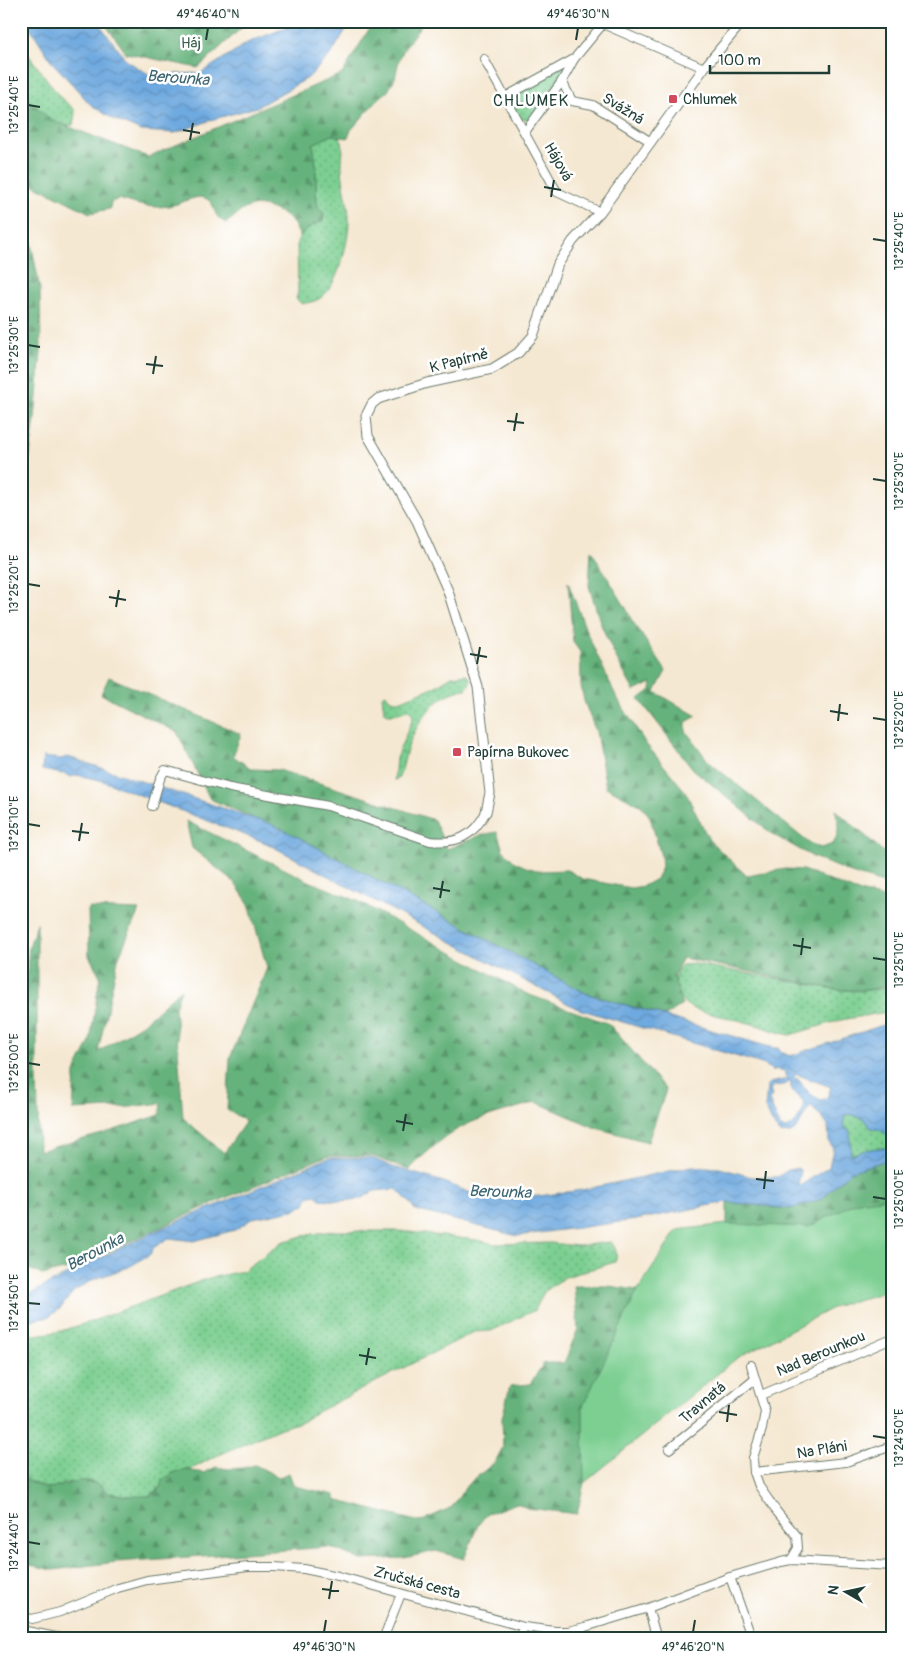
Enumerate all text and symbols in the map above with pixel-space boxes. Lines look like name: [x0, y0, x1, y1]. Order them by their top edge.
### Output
text: 49°46'40"N: [177, 7, 239, 22]
text: 49°46'30"N: [547, 7, 609, 22]
park label: Háj: [181, 34, 201, 53]
scale bar: [710, 42, 829, 74]
text: 100 m: [718, 51, 761, 70]
water label: Berounka: [146, 66, 211, 90]
text: 13°25'40"E: [7, 76, 22, 134]
street label: Svážná: [599, 89, 647, 129]
place label: Chlumek: [683, 90, 738, 109]
district label: CHLUMEK: [493, 91, 569, 111]
marker: Chlumek: [667, 93, 679, 105]
street label: Hájová: [539, 139, 577, 185]
text: 13°25'40"E: [892, 212, 907, 270]
text: 13°25'30"E: [7, 316, 22, 374]
street label: K Papírně: [428, 345, 490, 377]
text: 13°25'30"E: [892, 452, 907, 510]
text: 13°25'20"E: [7, 555, 22, 613]
text: 13°25'20"E: [892, 691, 907, 749]
place label: Papírna Bukovec: [467, 743, 570, 762]
marker: Papírna Bukovec: [451, 746, 463, 758]
text: 13°25'10"E: [7, 796, 22, 852]
text: 13°25'10"E: [892, 932, 907, 988]
text: 13°25'00"E: [7, 1033, 22, 1093]
text: 13°25'00"E: [892, 1169, 907, 1229]
water label: Berounka: [469, 1181, 533, 1203]
water label: Berounka: [63, 1228, 129, 1275]
text: 13°24'50"E: [7, 1274, 22, 1332]
street label: Nad Berounkou: [774, 1327, 868, 1381]
street label: Travnatá: [676, 1378, 730, 1428]
text: 13°24'50"E: [892, 1409, 907, 1467]
street label: Na Pláni: [796, 1437, 849, 1463]
text: 13°24'40"E: [7, 1513, 22, 1571]
street label: Zručská cesta: [372, 1562, 462, 1604]
north arrow: [820, 1568, 870, 1618]
text: N: [825, 1584, 843, 1596]
text: 49°46'30"N: [293, 1640, 355, 1655]
text: 49°46'20"N: [662, 1640, 724, 1655]

